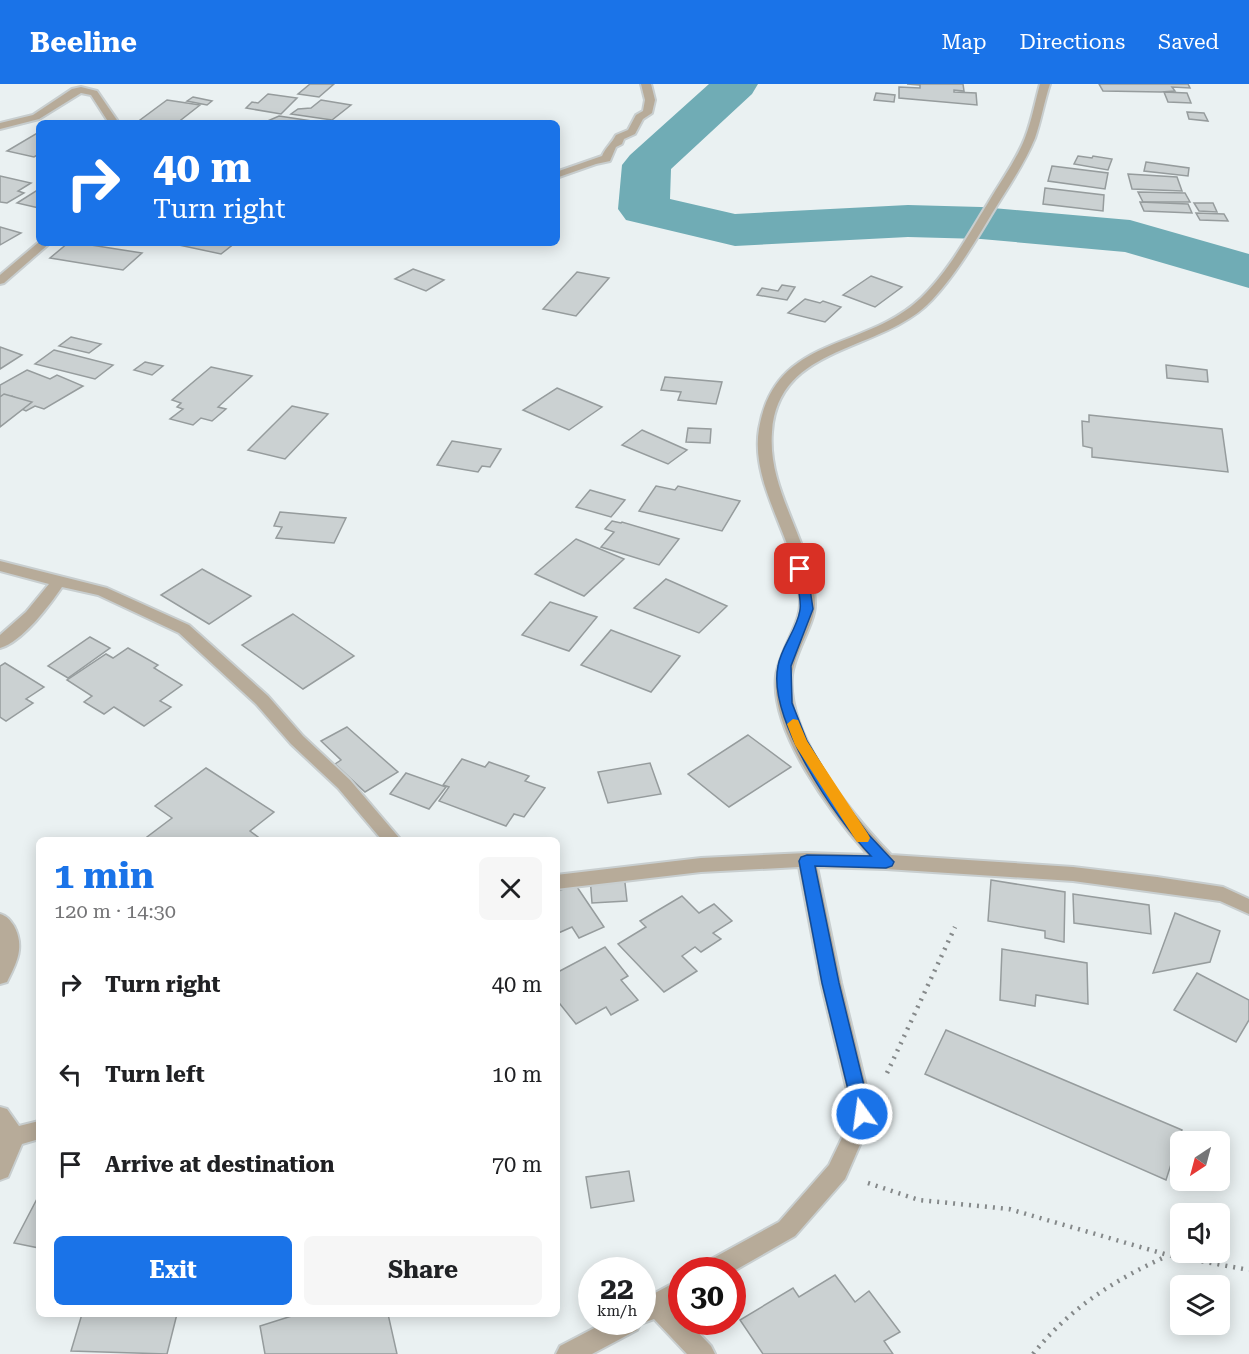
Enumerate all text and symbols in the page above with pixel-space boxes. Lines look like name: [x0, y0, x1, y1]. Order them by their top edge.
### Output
text: Beeline: [30, 26, 137, 59]
text: Map: [942, 30, 986, 54]
text: Directions: [1019, 30, 1125, 54]
text: Saved: [1158, 30, 1219, 54]
text: 40 m: [153, 143, 251, 192]
icon: right: [54, 144, 132, 222]
text: Turn right: [153, 193, 286, 225]
pin: [774, 543, 825, 594]
icon: arrive: [783, 552, 816, 585]
text: 1 min: [54, 855, 154, 897]
button: close: [479, 857, 542, 920]
text: 120 m · 14:30: [54, 899, 176, 923]
icon: right: [54, 968, 87, 1001]
text: Turn right: [105, 972, 220, 997]
text: 40 m: [492, 972, 542, 997]
icon: left: [54, 1058, 87, 1091]
text: Turn left: [105, 1062, 205, 1087]
text: 10 m: [492, 1062, 542, 1087]
position arrow: [830, 1082, 894, 1146]
north arrow: [1170, 1131, 1230, 1191]
map controls: [1170, 1131, 1230, 1335]
icon: arrive: [54, 1148, 87, 1181]
text: Arrive at destination: [105, 1152, 334, 1177]
text: 70 m: [492, 1152, 542, 1177]
button: sound: [1170, 1203, 1230, 1263]
button: Exit: [54, 1236, 292, 1305]
button: Share: [304, 1236, 542, 1305]
speed limit sign: 30: [668, 1257, 746, 1335]
text: 22: [600, 1271, 634, 1306]
button: layers: [1170, 1275, 1230, 1335]
text: km/h: [597, 1302, 637, 1320]

